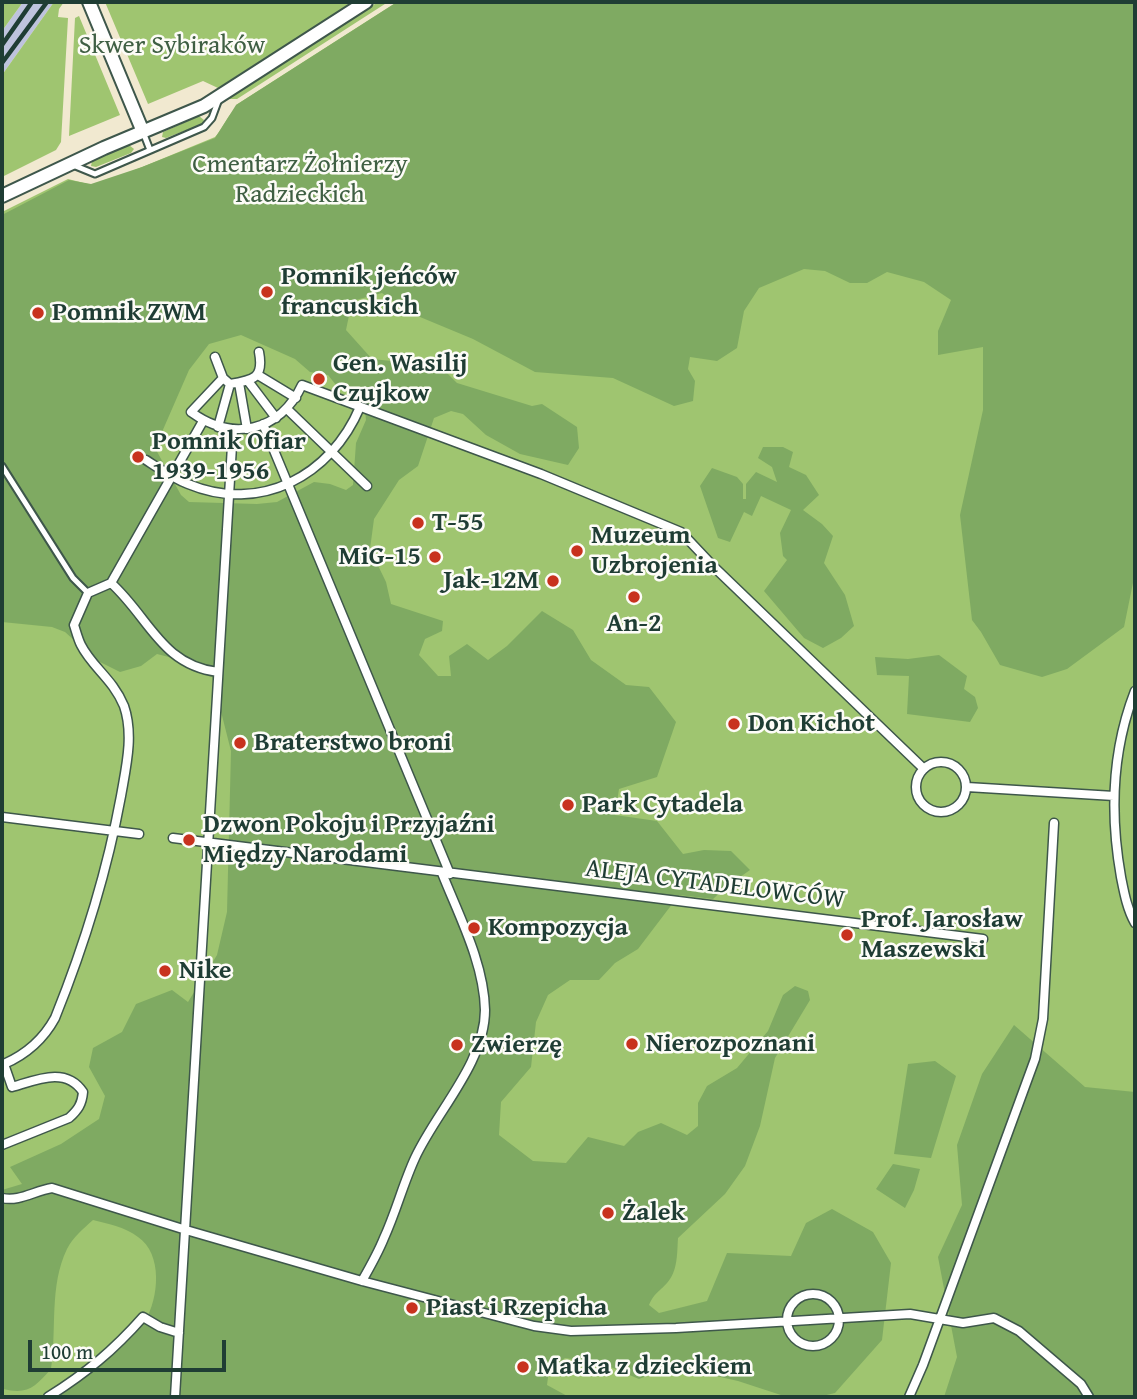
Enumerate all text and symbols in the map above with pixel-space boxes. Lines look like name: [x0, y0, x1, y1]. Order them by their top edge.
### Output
park label: Skwer Sybiraków: [79, 30, 265, 62]
park label: Cmentarz Żołnierzy Radzieckich: [192, 149, 408, 210]
place label: Pomnik jeńców francuskich: [281, 261, 457, 322]
marker: Pomnik jeńców francuskich: [259, 284, 275, 300]
place label: Pomnik ZWM: [52, 297, 206, 329]
marker: Pomnik ZWM: [30, 305, 46, 321]
place label: Gen. Wasilij Czujkow: [333, 348, 468, 410]
marker: Gen. Wasilij Czujkow: [311, 371, 327, 387]
place label: Pomnik Ofiar 1939-1956: [152, 426, 306, 488]
marker: Pomnik Ofiar 1939-1956: [130, 449, 146, 465]
place label: T-55: [432, 507, 484, 539]
marker: T-55: [410, 515, 426, 531]
place label: Muzeum Uzbrojenia: [591, 520, 718, 582]
place label: MiG-15: [338, 541, 421, 573]
marker: Muzeum Uzbrojenia: [569, 543, 585, 559]
marker: MiG-15: [427, 549, 443, 565]
place label: Jak-12M: [443, 565, 539, 597]
marker: Jak-12M: [545, 573, 561, 589]
marker: An-2: [626, 589, 642, 605]
place label: An-2: [607, 608, 661, 640]
place label: Don Kichot: [748, 708, 875, 740]
marker: Don Kichot: [726, 716, 742, 732]
place label: Braterstwo broni: [254, 727, 452, 759]
marker: Braterstwo broni: [232, 735, 248, 751]
place label: Park Cytadela: [582, 789, 743, 821]
marker: Park Cytadela: [560, 797, 576, 813]
place label: Dzwon Pokoju i Przyjaźni Między Narodami: [203, 809, 494, 870]
marker: Dzwon Pokoju i Przyjaźni Między Narodami: [181, 832, 197, 848]
street label: ALEJA CYTADELOWCÓW: [583, 854, 847, 916]
place label: Prof. Jarosław Maszewski: [861, 904, 1023, 965]
place label: Kompozycja: [488, 912, 628, 944]
marker: Kompozycja: [466, 920, 482, 936]
marker: Prof. Jarosław Maszewski: [839, 927, 855, 943]
place label: Nike: [179, 955, 231, 987]
marker: Nike: [157, 963, 173, 979]
place label: Nierozpoznani: [646, 1028, 815, 1060]
place label: Zwierzę: [471, 1029, 562, 1061]
marker: Nierozpoznani: [624, 1036, 640, 1052]
marker: Zwierzę: [449, 1037, 465, 1053]
place label: Żalek: [622, 1197, 685, 1229]
marker: Żalek: [600, 1205, 616, 1221]
place label: Piast i Rzepicha: [426, 1292, 607, 1324]
marker: Piast i Rzepicha: [404, 1300, 420, 1316]
scale bar: [32, 1326, 229, 1370]
text: 100 m: [41, 1336, 93, 1367]
place label: Matka z dzieckiem: [537, 1351, 752, 1383]
marker: Matka z dzieckiem: [515, 1359, 531, 1375]

